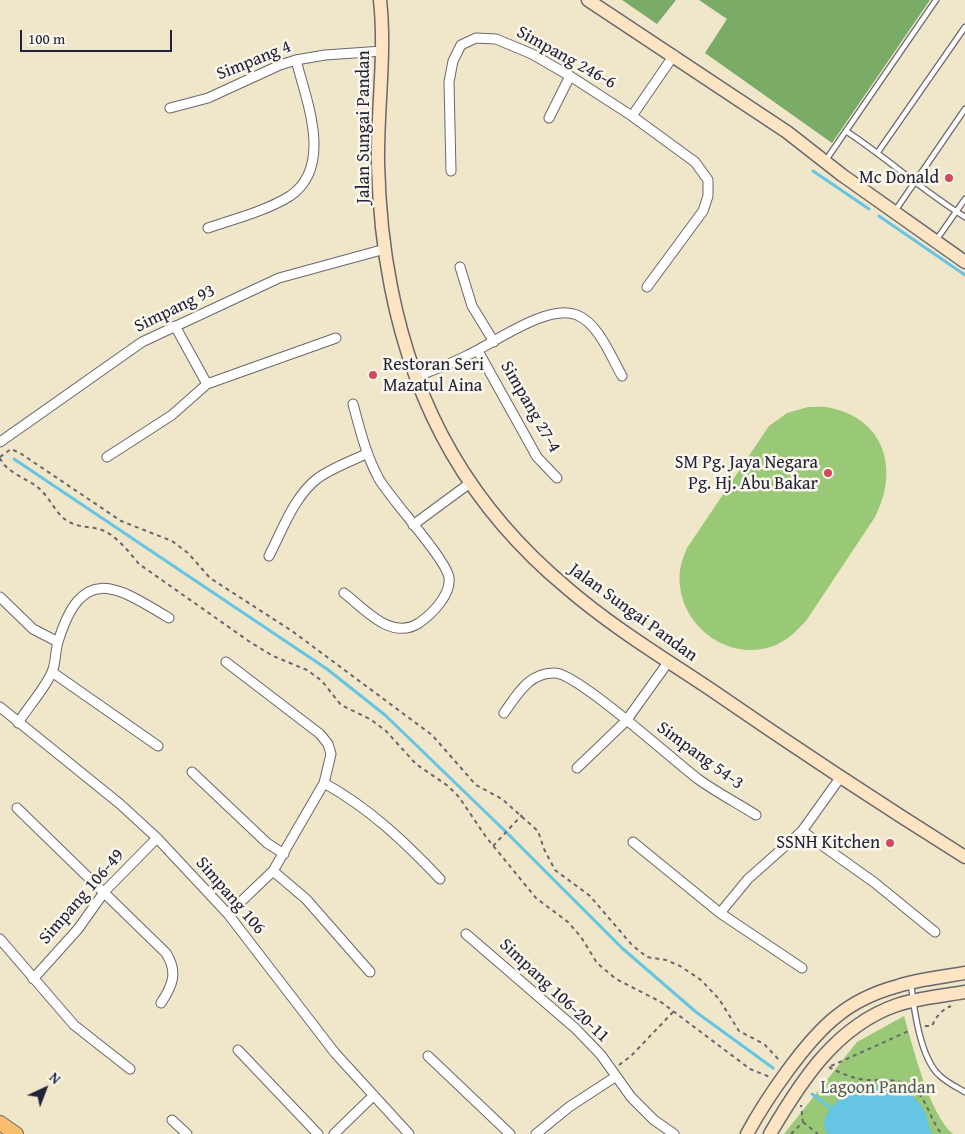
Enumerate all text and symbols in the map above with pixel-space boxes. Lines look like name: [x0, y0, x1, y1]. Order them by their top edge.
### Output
scale bar: [22, 20, 175, 52]
street label: Simpang 246-6: [512, 22, 620, 94]
text: 100 m: [28, 28, 65, 49]
street label: Simpang 4: [214, 36, 294, 86]
street label: Jalan Sungai Pandan: [353, 50, 375, 204]
place label: Mc Donald: [859, 167, 939, 189]
marker: Mc Donald: [943, 172, 955, 184]
street label: Simpang 93: [131, 280, 219, 338]
place label: Restoran Seri Mazatul Aina: [383, 354, 484, 396]
street label: Simpang 27-4: [495, 357, 565, 457]
marker: Restoran Seri Mazatul Aina: [367, 369, 379, 381]
place label: SM Pg. Jaya Negara Pg. Hj. Abu Bakar: [675, 452, 818, 494]
marker: SM Pg. Jaya Negara Pg. Hj. Abu Bakar: [822, 467, 834, 479]
street label: Jalan Sungai Pandan: [565, 559, 701, 667]
street label: Simpang 54-3: [652, 717, 748, 795]
place label: SSNH Kitchen: [776, 832, 880, 854]
marker: SSNH Kitchen: [884, 837, 896, 849]
street label: Simpang 106-49: [35, 845, 129, 949]
street label: Simpang 106: [190, 853, 270, 939]
street label: Simpang 106-20-11: [494, 934, 614, 1048]
north arrow: [20, 1064, 70, 1114]
text: N: [45, 1068, 65, 1089]
park label: Lagoon Pandan: [820, 1077, 936, 1099]

